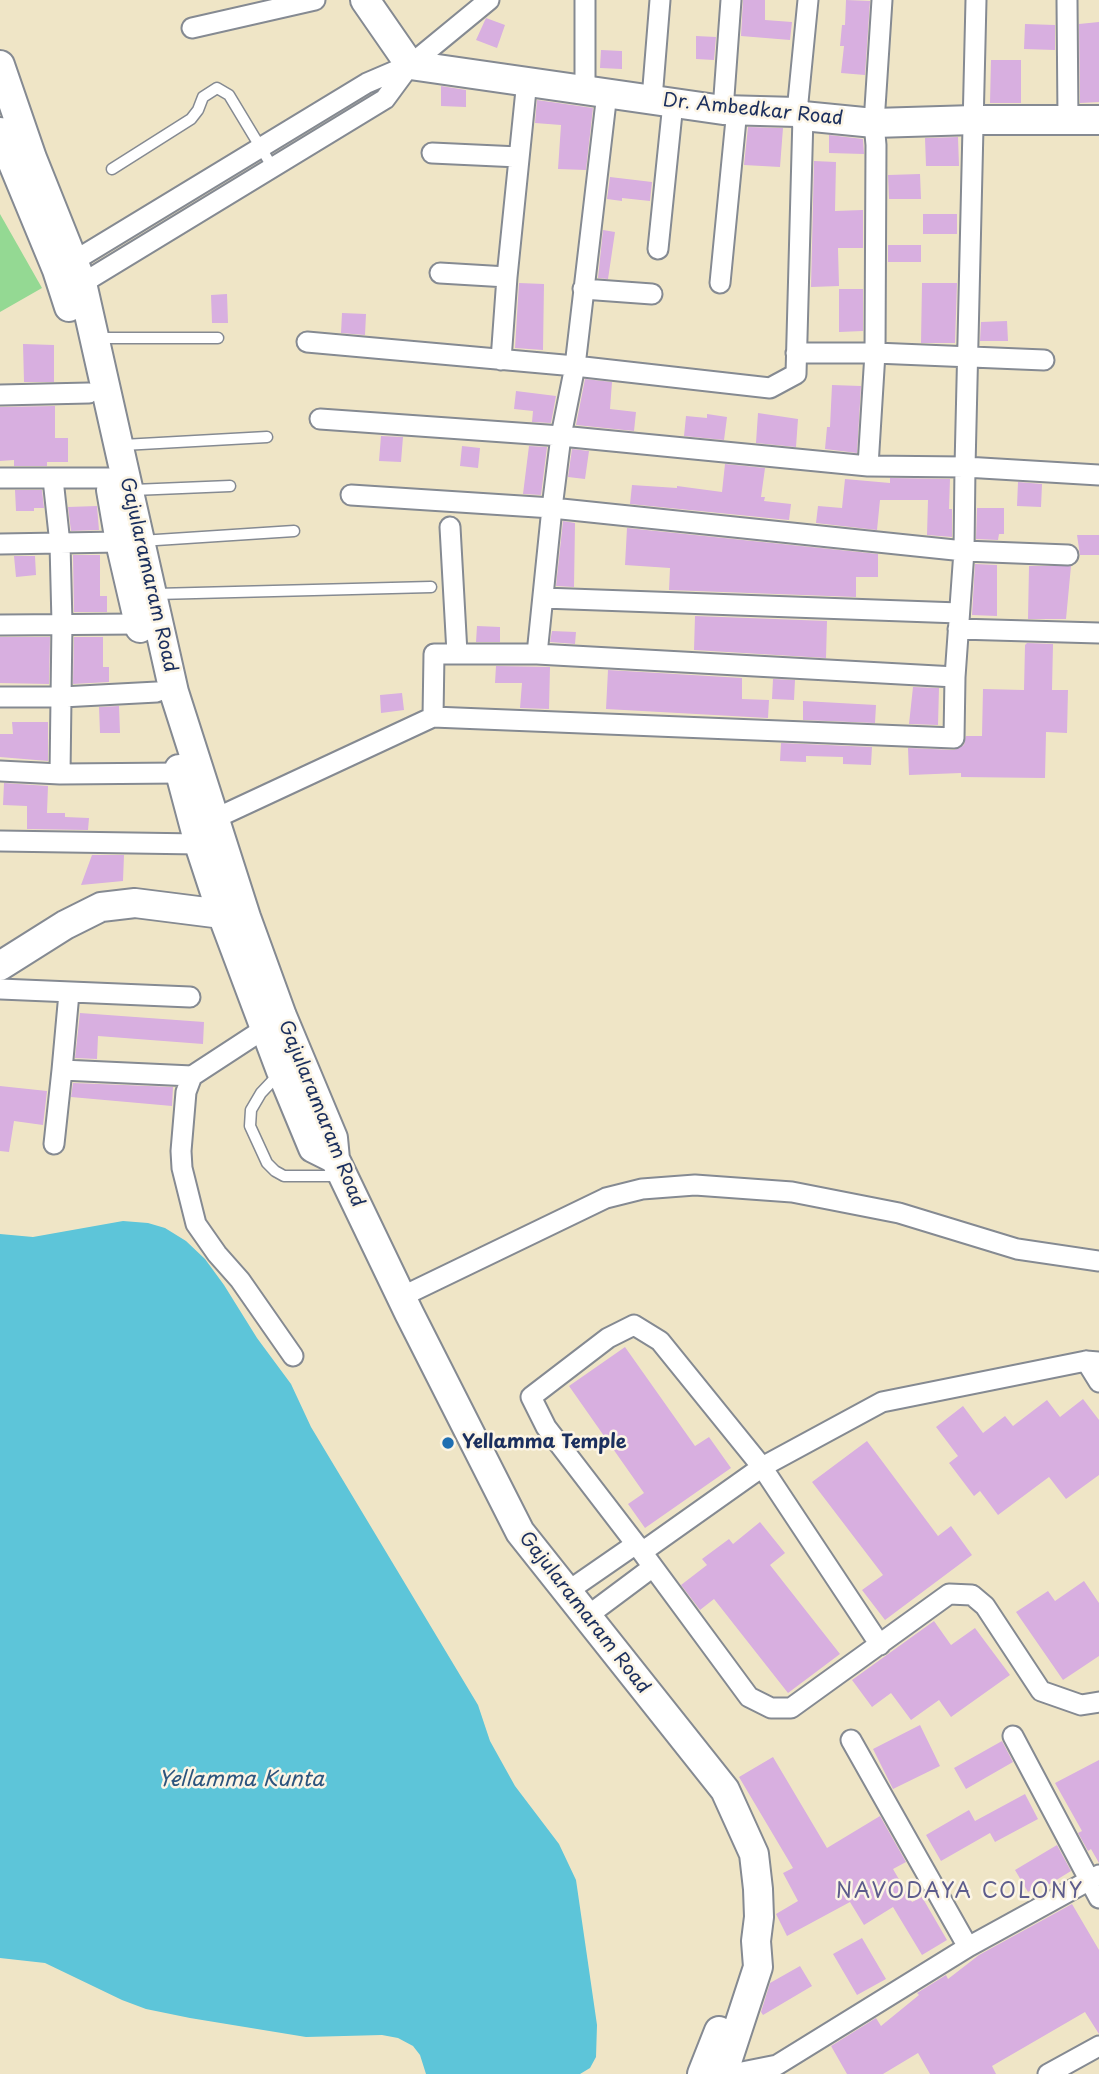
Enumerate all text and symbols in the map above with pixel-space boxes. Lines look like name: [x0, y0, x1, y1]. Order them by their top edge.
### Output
street label: Dr. Ambedkar Road: [662, 89, 844, 131]
street label: Gajularamaram Road: [114, 475, 182, 675]
street label: Gajularamaram Road: [273, 1017, 369, 1211]
place label: Yellamma Temple: [462, 1432, 627, 1454]
marker: Yellamma Temple: [440, 1435, 456, 1451]
street label: Gajularamaram Road: [514, 1527, 654, 1699]
water label: Yellamma Kunta: [158, 1767, 324, 1793]
district label: NAVODAYA COLONY: [839, 1879, 1081, 1905]

